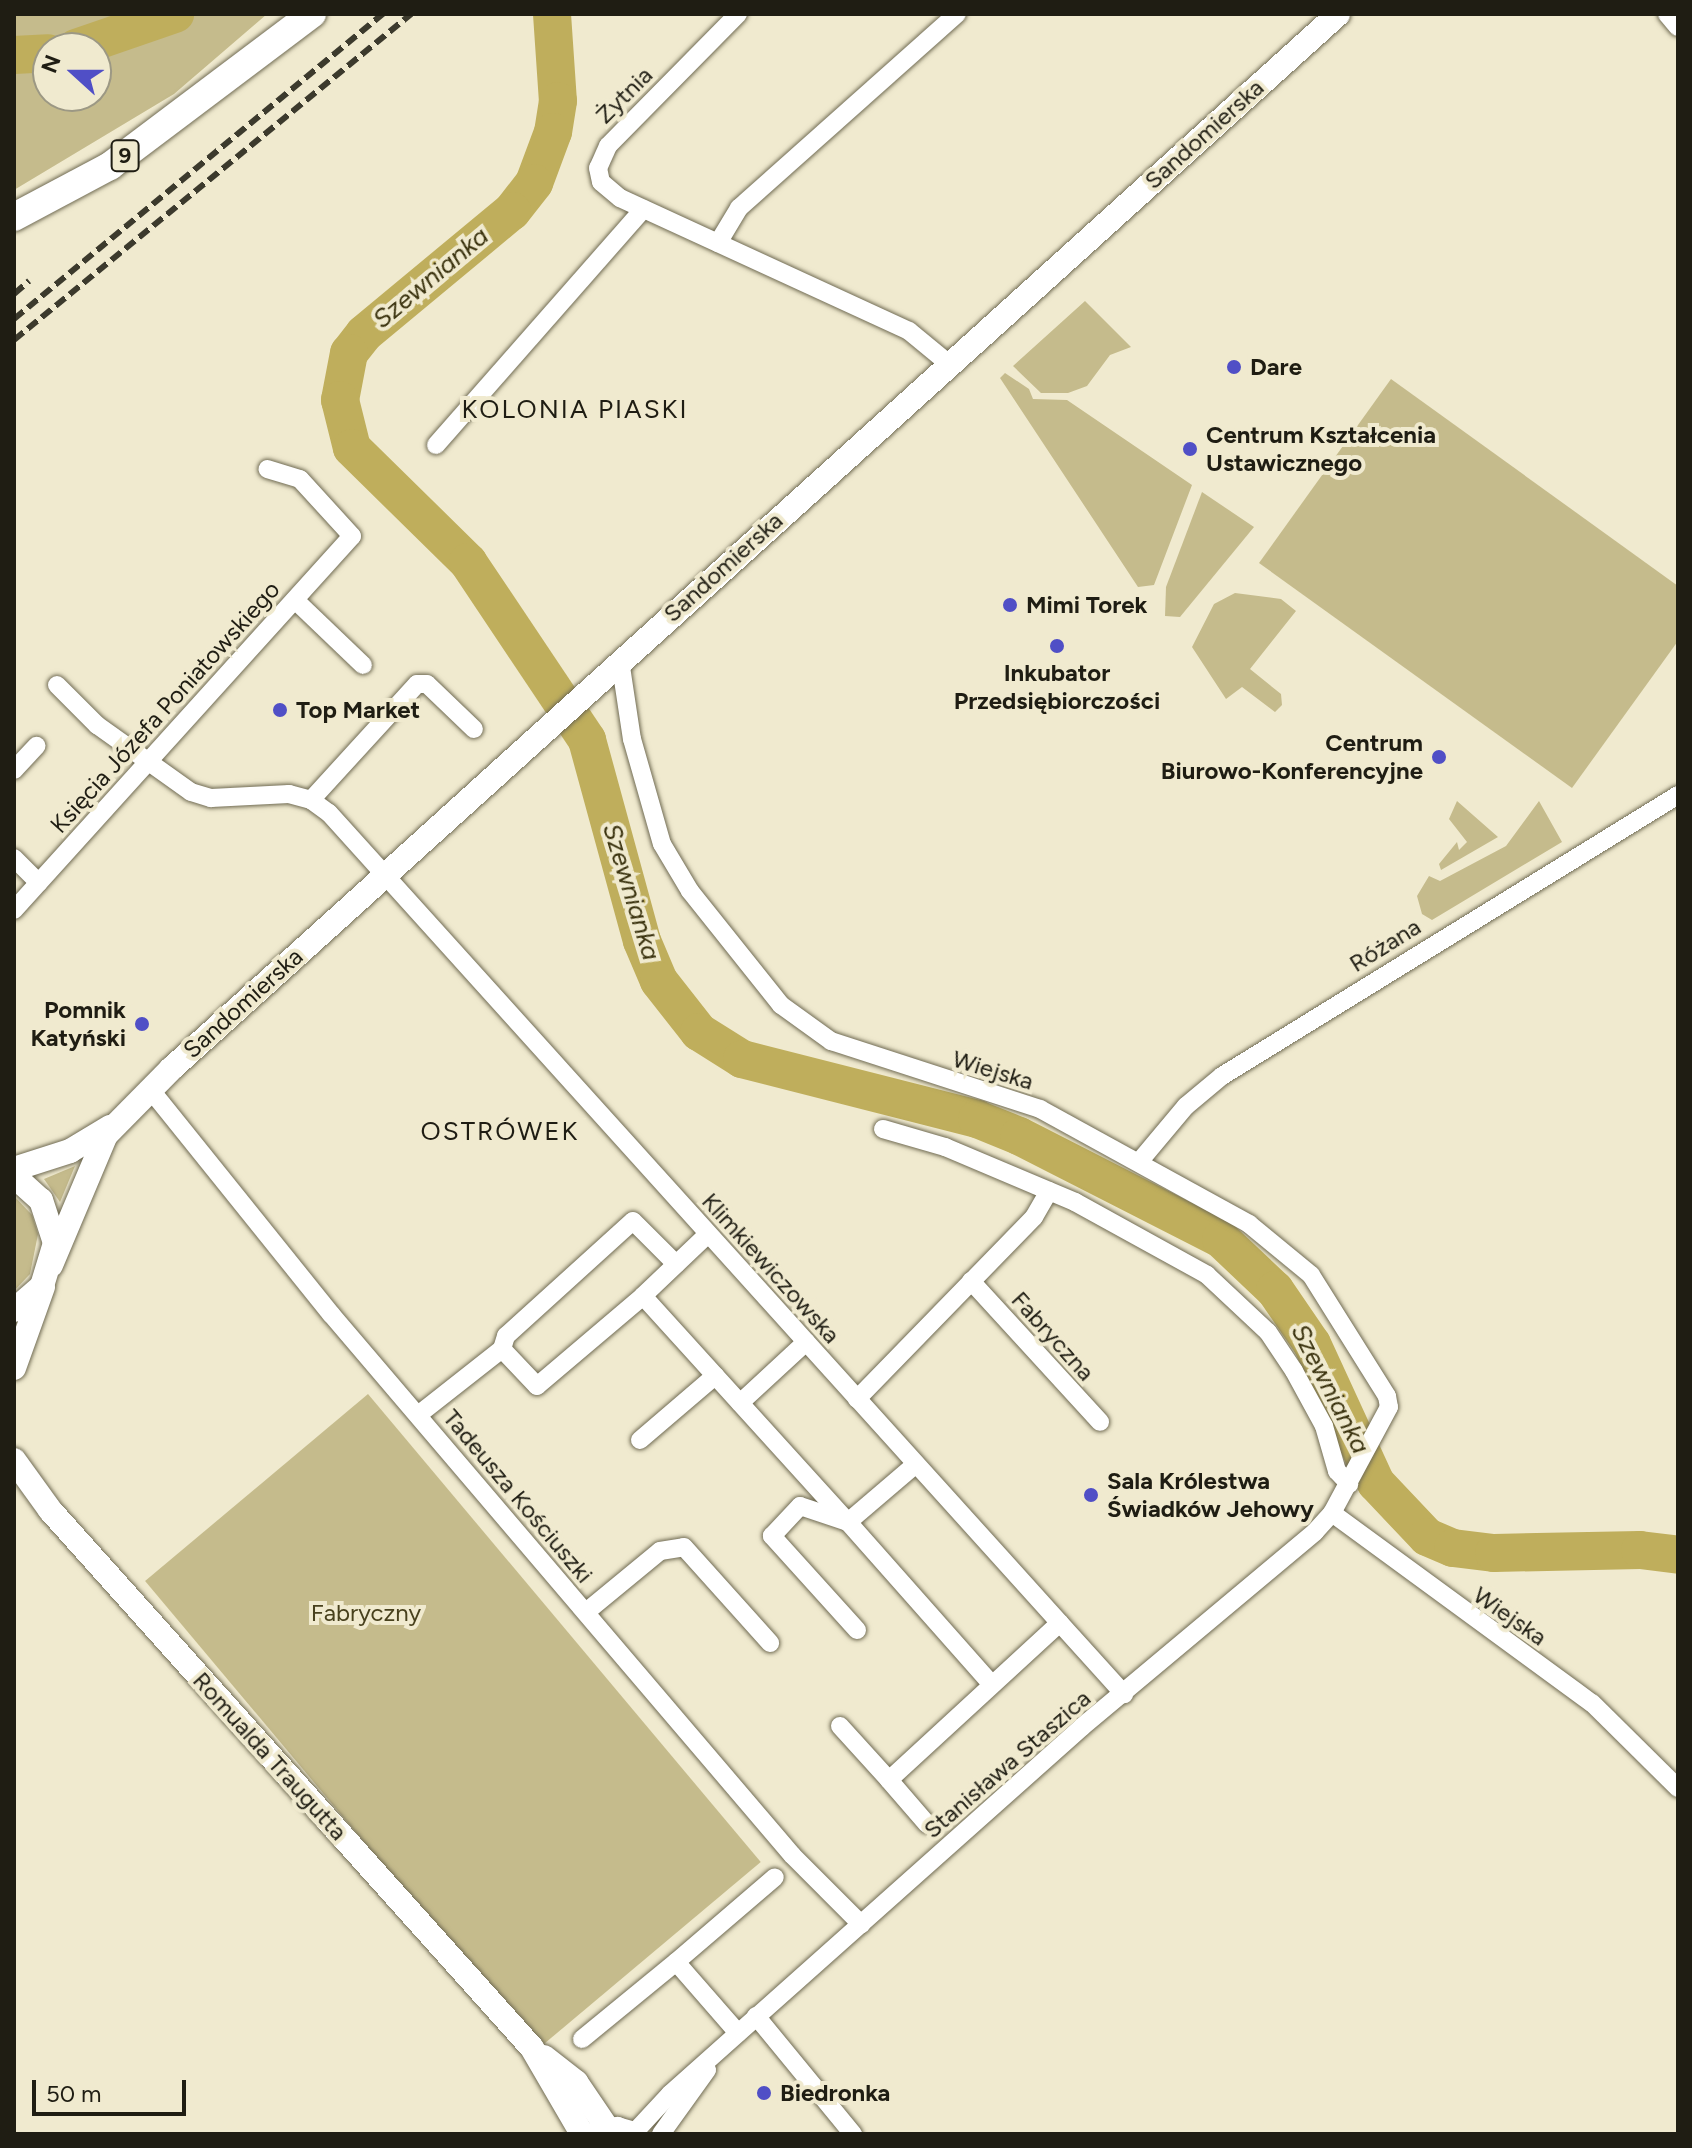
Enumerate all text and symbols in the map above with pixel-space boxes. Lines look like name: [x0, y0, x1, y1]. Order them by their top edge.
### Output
north arrow: [32, 32, 112, 112]
text: N: [35, 51, 67, 77]
street label: Żytnia: [590, 61, 658, 129]
street label: Sandomierska: [1138, 73, 1270, 195]
road number: 9: [109, 138, 141, 174]
water label: Szewnianka: [367, 221, 495, 335]
place label: Dare: [1250, 353, 1302, 381]
marker: Dare: [1225, 358, 1243, 376]
district label: KOLONIA PIASKI: [461, 394, 689, 426]
place label: Centrum Kształcenia Ustawicznego: [1206, 421, 1436, 477]
marker: Centrum Kształcenia Ustawicznego: [1181, 440, 1199, 458]
street label: Sandomierska: [657, 506, 789, 628]
street label: Księcia Józefa Poniatowskiego: [44, 575, 286, 839]
place label: Mimi Torek: [1026, 591, 1147, 619]
marker: Mimi Torek: [1001, 596, 1019, 614]
marker: Inkubator Przedsiębiorczości: [1048, 637, 1066, 655]
place label: Inkubator Przedsiębiorczości: [954, 659, 1160, 715]
place label: Top Market: [296, 696, 420, 724]
marker: Top Market: [271, 701, 289, 719]
place label: Centrum Biurowo-Konferencyjne: [1161, 729, 1423, 785]
marker: Centrum Biurowo-Konferencyjne: [1430, 748, 1448, 766]
water label: Szewnianka: [595, 820, 667, 964]
street label: Różana: [1344, 912, 1426, 978]
street label: Sandomierska: [177, 942, 309, 1064]
place label: Pomnik Katyński: [30, 996, 126, 1052]
marker: Pomnik Katyński: [133, 1015, 151, 1033]
street label: Wiejska: [949, 1044, 1037, 1096]
district label: OSTRÓWEK: [421, 1116, 579, 1148]
street label: Klimkiewiczowska: [696, 1187, 846, 1349]
street label: Fabryczna: [1005, 1285, 1101, 1387]
water label: Szewnianka: [1284, 1319, 1376, 1459]
street label: Tadeusza Kościuszki: [437, 1403, 599, 1589]
place label: Sala Królestwa Świadków Jehowy: [1107, 1467, 1314, 1523]
marker: Sala Królestwa Świadków Jehowy: [1082, 1486, 1100, 1504]
street label: Wiejska: [1468, 1580, 1552, 1652]
park label: Fabryczny: [311, 1599, 421, 1627]
street label: Romualda Traugutta: [187, 1666, 353, 1846]
street label: Stanisława Staszica: [918, 1684, 1096, 1844]
scale bar: [36, 2064, 190, 2114]
text: 50 m: [46, 2079, 102, 2108]
place label: Biedronka: [780, 2079, 890, 2107]
marker: Biedronka: [755, 2084, 773, 2102]

